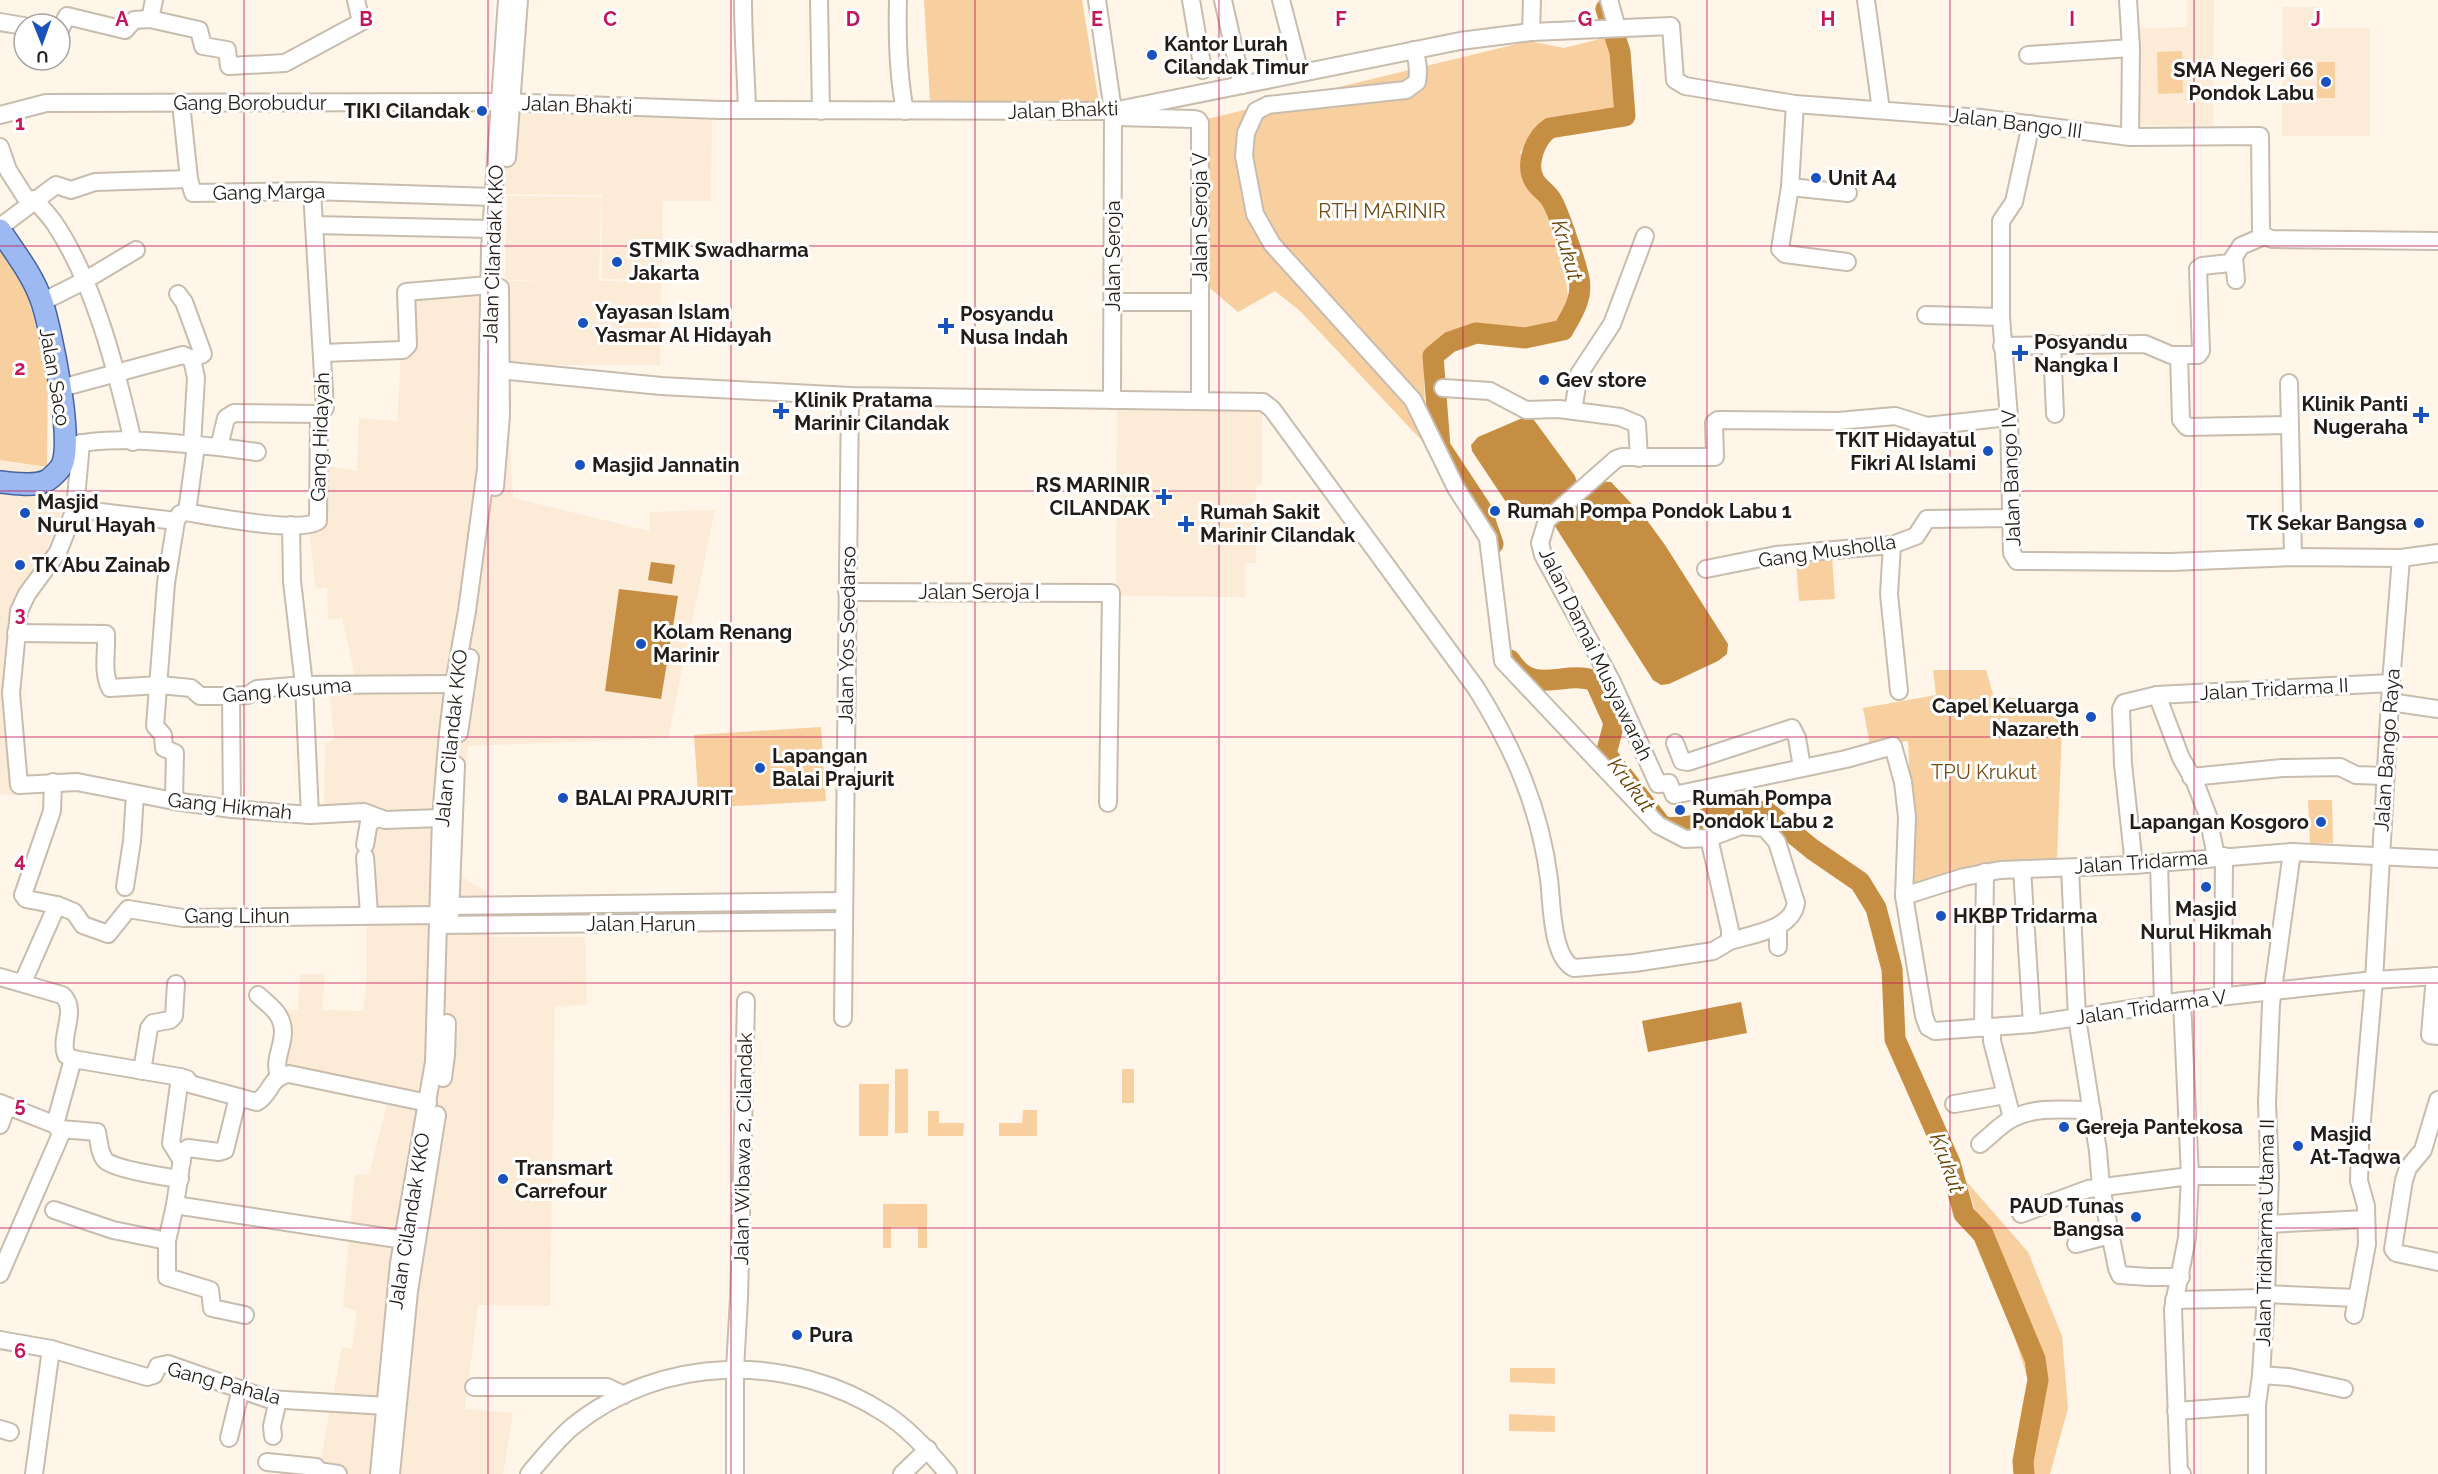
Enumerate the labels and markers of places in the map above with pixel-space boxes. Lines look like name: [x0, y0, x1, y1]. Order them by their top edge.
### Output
place label: Kantor Lurah Cilandak Timur: [1164, 32, 1309, 79]
marker: Kantor Lurah Cilandak Timur: [1145, 48, 1159, 62]
place label: SMA Negeri 66 Pondok Labu: [2173, 58, 2314, 105]
marker: SMA Negeri 66 Pondok Labu: [2319, 75, 2333, 89]
place label: TIKI Cilandak: [344, 99, 471, 123]
marker: TIKI Cilandak: [475, 104, 489, 118]
place label: Unit A4: [1828, 166, 1897, 190]
marker: Unit A4: [1809, 171, 1823, 185]
place label: STMIK Swadharma Jakarta: [629, 238, 809, 285]
marker: STMIK Swadharma Jakarta: [610, 255, 624, 269]
place label: Yayasan Islam Yasmar Al Hidayah: [595, 300, 772, 347]
place label: Posyandu Nusa Indah: [960, 302, 1068, 349]
marker: Yayasan Islam Yasmar Al Hidayah: [576, 316, 590, 330]
marker: Posyandu Nusa Indah: [937, 317, 955, 335]
place label: Posyandu Nangka I: [2034, 330, 2128, 377]
marker: Posyandu Nangka I: [2011, 344, 2029, 362]
place label: Gev store: [1556, 368, 1647, 392]
marker: Gev store: [1537, 373, 1551, 387]
place label: Klinik Pratama Marinir Cilandak: [794, 388, 950, 435]
place label: Klinik Panti Nugeraha: [2301, 392, 2408, 439]
marker: Klinik Pratama Marinir Cilandak: [772, 402, 790, 420]
marker: Klinik Panti Nugeraha: [2412, 406, 2430, 424]
place label: TKIT Hidayatul Fikri Al Islami: [1835, 428, 1977, 475]
marker: TKIT Hidayatul Fikri Al Islami: [1981, 444, 1995, 458]
place label: Masjid Jannatin: [592, 453, 740, 477]
marker: Masjid Jannatin: [573, 458, 587, 472]
place label: RS MARINIR CILANDAK: [1036, 473, 1151, 520]
marker: RS MARINIR CILANDAK: [1155, 488, 1173, 506]
place label: Masjid Nurul Hayah: [37, 490, 155, 537]
place label: Rumah Pompa Pondok Labu 1: [1507, 499, 1792, 523]
place label: Rumah Sakit Marinir Cilandak: [1200, 500, 1356, 547]
marker: Rumah Pompa Pondok Labu 1: [1488, 504, 1502, 518]
marker: Masjid Nurul Hayah: [18, 506, 32, 520]
place label: TK Sekar Bangsa: [2247, 511, 2407, 535]
marker: Rumah Sakit Marinir Cilandak: [1177, 515, 1195, 533]
marker: TK Sekar Bangsa: [2412, 516, 2426, 530]
place label: TK Abu Zainab: [32, 553, 171, 577]
marker: TK Abu Zainab: [13, 558, 27, 572]
place label: Kolam Renang Marinir: [653, 620, 792, 667]
marker: Kolam Renang Marinir: [634, 637, 648, 651]
place label: Capel Keluarga Nazareth: [1932, 694, 2079, 741]
marker: Capel Keluarga Nazareth: [2084, 710, 2098, 724]
place label: Lapangan Balai Prajurit: [772, 744, 895, 791]
marker: Lapangan Balai Prajurit: [753, 761, 767, 775]
place label: BALAI PRAJURIT: [575, 786, 733, 810]
place label: Rumah Pompa Pondok Labu 2: [1692, 786, 1834, 833]
marker: BALAI PRAJURIT: [556, 791, 570, 805]
marker: Rumah Pompa Pondok Labu 2: [1673, 803, 1687, 817]
place label: Lapangan Kosgoro: [2129, 810, 2309, 834]
marker: Lapangan Kosgoro: [2314, 815, 2328, 829]
marker: Masjid Nurul Hikmah: [2199, 880, 2213, 894]
place label: Masjid Nurul Hikmah: [2140, 897, 2272, 944]
place label: HKBP Tridarma: [1953, 904, 2097, 928]
marker: HKBP Tridarma: [1934, 909, 1948, 923]
place label: Gereja Pantekosa: [2076, 1115, 2243, 1139]
marker: Gereja Pantekosa: [2057, 1120, 2071, 1134]
place label: Masjid At-Taqwa: [2310, 1122, 2401, 1169]
marker: Masjid At-Taqwa: [2291, 1139, 2305, 1153]
place label: Transmart Carrefour: [515, 1156, 613, 1203]
marker: Transmart Carrefour: [496, 1172, 510, 1186]
place label: PAUD Tunas Bangsa: [2009, 1194, 2124, 1241]
marker: PAUD Tunas Bangsa: [2129, 1210, 2143, 1224]
place label: Pura: [809, 1323, 853, 1347]
marker: Pura: [790, 1328, 804, 1342]

